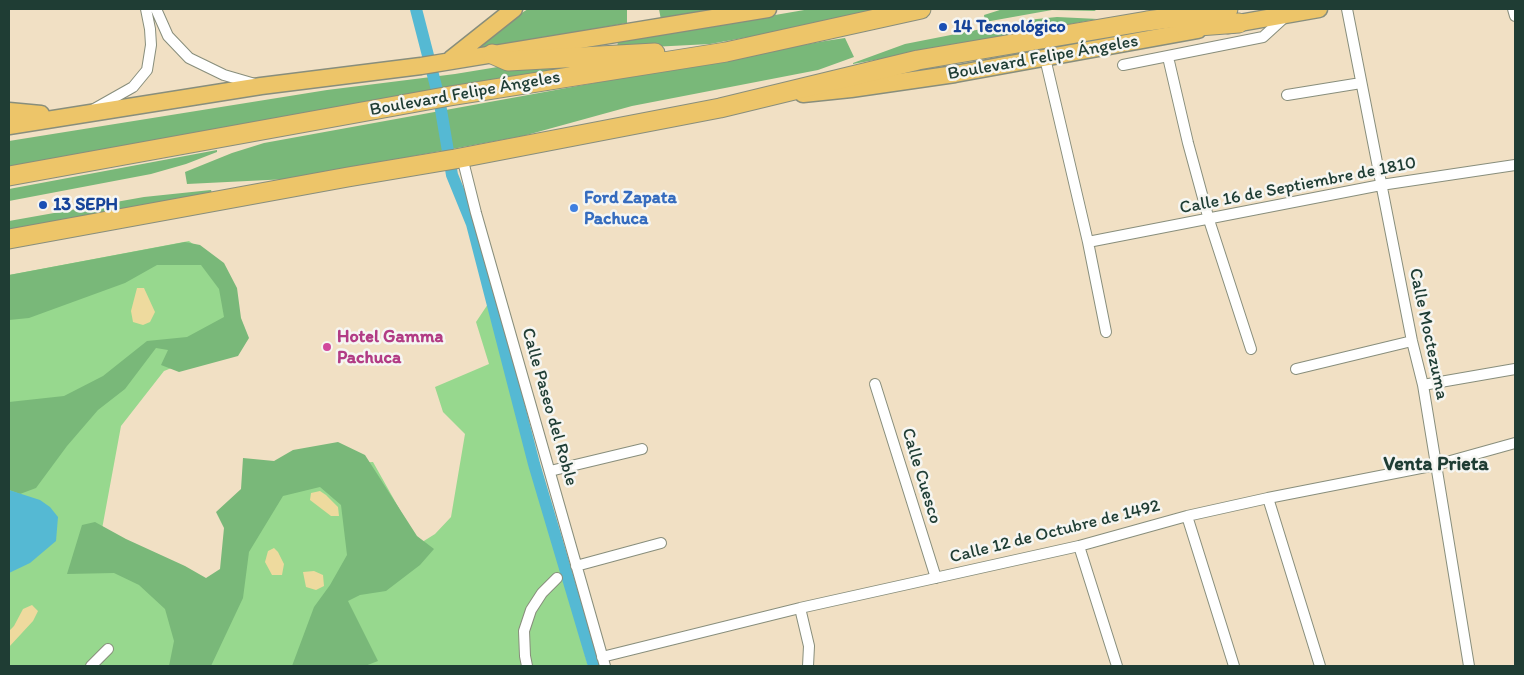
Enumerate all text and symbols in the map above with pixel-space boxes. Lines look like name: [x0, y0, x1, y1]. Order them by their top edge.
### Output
place label: 14 Tecnológico: [953, 16, 1066, 38]
marker: 14 Tecnológico: [937, 21, 949, 33]
street label: Boulevard Felipe Ángeles: [946, 31, 1140, 85]
street label: Boulevard Felipe Ángeles: [368, 67, 562, 121]
street label: Calle 16 de Septiembre de 1810: [1178, 152, 1418, 220]
place label: Ford Zapata Pachuca: [584, 187, 677, 230]
place label: 13 SEPH: [53, 194, 118, 216]
marker: 13 SEPH: [37, 199, 49, 211]
marker: Ford Zapata Pachuca: [568, 202, 580, 214]
street label: Calle Moctezuma: [1404, 266, 1452, 402]
place label: Hotel Gamma Pachuca: [337, 326, 443, 368]
street label: Calle Paseo del Roble: [516, 326, 582, 488]
marker: Hotel Gamma Pachuca: [321, 341, 333, 353]
street label: Calle Cuesco: [896, 426, 946, 526]
district label: Venta Prieta: [1383, 453, 1489, 477]
street label: Calle 12 de Octubre de 1492: [948, 495, 1162, 569]

